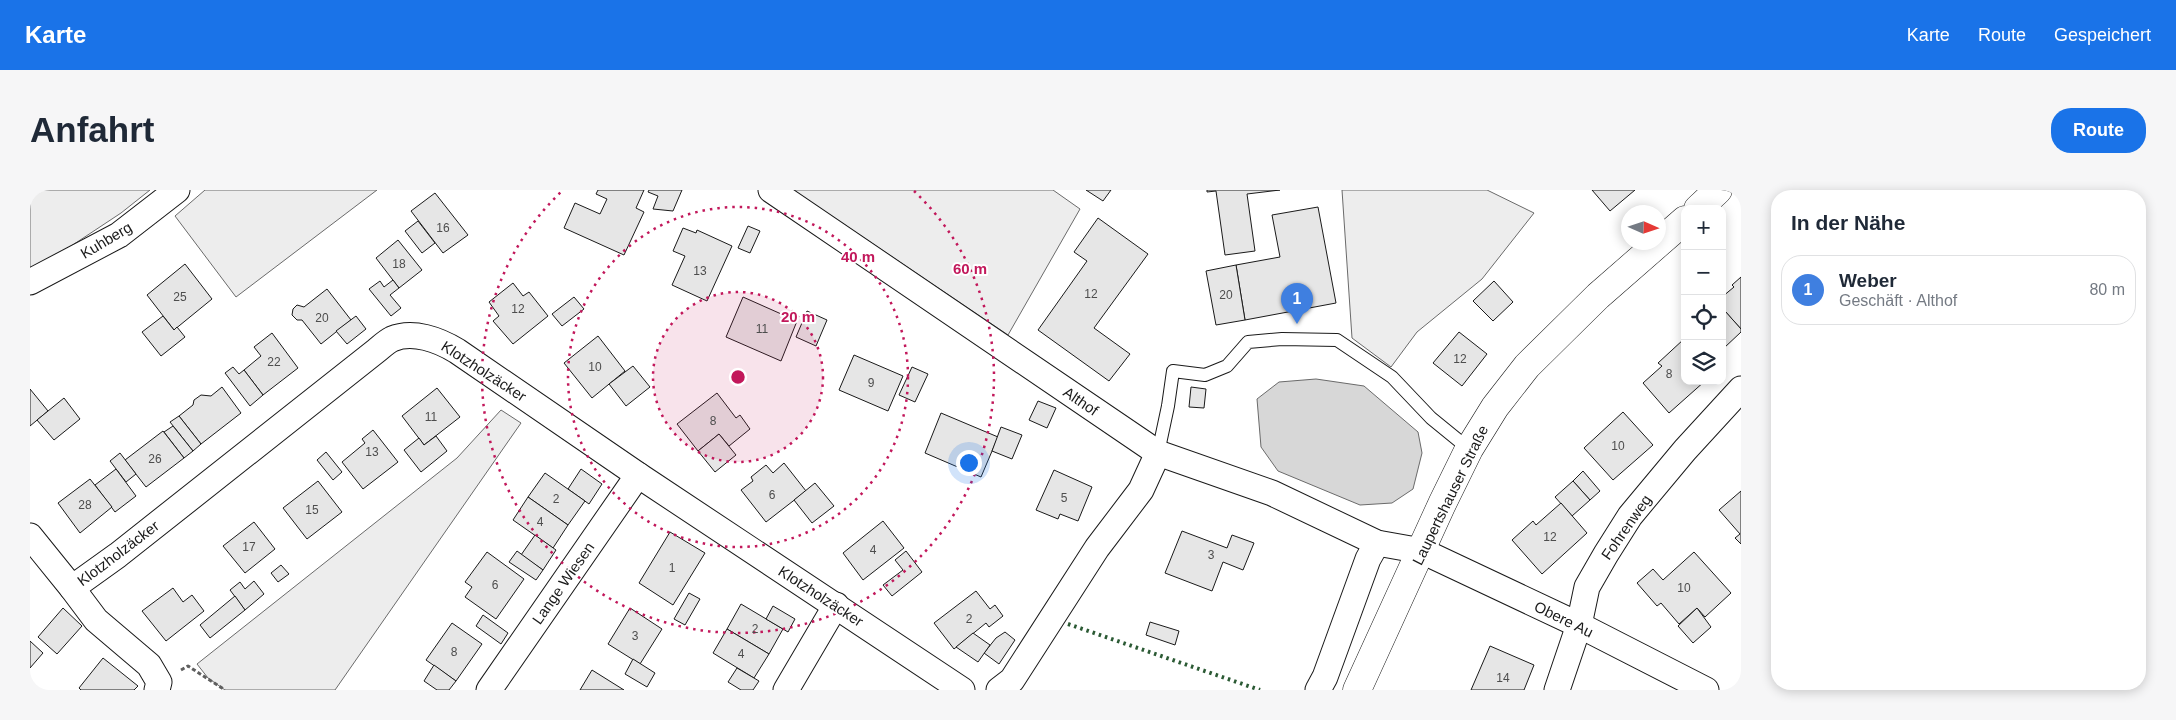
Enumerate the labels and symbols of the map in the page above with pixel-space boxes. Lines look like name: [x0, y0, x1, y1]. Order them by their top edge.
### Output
north arrow: [1621, 205, 1666, 250]
street label: Kuhberg: [77, 218, 135, 262]
house number: 16: [436, 221, 450, 235]
text: 40 m: [841, 248, 875, 265]
house number: 18: [392, 257, 406, 271]
text: 60 m: [953, 260, 987, 277]
house number: 13: [693, 264, 707, 278]
pin: 1: [1281, 283, 1313, 324]
house number: 12: [1084, 287, 1098, 301]
house number: 20: [1219, 288, 1233, 302]
house number: 25: [173, 290, 187, 304]
house number: 12: [511, 302, 525, 316]
text: 20 m: [781, 308, 815, 325]
house number: 20: [315, 311, 329, 325]
house number: 11: [756, 322, 769, 336]
street label: Klotzholzäcker: [438, 337, 530, 405]
house number: 12: [1453, 352, 1467, 366]
house number: 22: [267, 355, 281, 369]
house number: 10: [588, 360, 602, 374]
house number: 8: [1666, 367, 1673, 381]
centre of rings: [729, 368, 747, 386]
house number: 9: [868, 376, 875, 390]
street label: Althof: [1060, 383, 1102, 419]
house number: 11: [425, 410, 438, 424]
house number: 8: [710, 414, 717, 428]
street label: Laupertshauser Straße: [1409, 422, 1491, 568]
house number: 10: [1611, 439, 1625, 453]
house number: 13: [365, 445, 379, 459]
your location: [956, 450, 982, 476]
house number: 26: [148, 452, 162, 466]
house number: 6: [769, 488, 776, 502]
house number: 5: [1061, 491, 1068, 505]
street label: Fohrenweg: [1598, 491, 1654, 563]
house number: 2: [553, 492, 560, 506]
house number: 28: [78, 498, 92, 512]
house number: 15: [305, 503, 319, 517]
house number: 4: [537, 515, 544, 529]
street label: Klotzholzäcker: [74, 517, 162, 589]
house number: 12: [1543, 530, 1557, 544]
street label: Lange Wiesen: [529, 539, 597, 627]
house number: 17: [242, 540, 256, 554]
house number: 4: [870, 543, 877, 557]
house number: 3: [1208, 548, 1215, 562]
house number: 1: [669, 561, 676, 575]
street label: Klotzholzäcker: [775, 562, 867, 630]
house number: 6: [492, 578, 499, 592]
house number: 10: [1677, 581, 1691, 595]
street label: Obere Au: [1532, 597, 1596, 641]
house number: 2: [966, 612, 973, 626]
house number: 2: [752, 622, 759, 636]
house number: 3: [632, 629, 639, 643]
house number: 8: [451, 645, 458, 659]
house number: 4: [738, 647, 745, 661]
house number: 14: [1496, 671, 1510, 685]

